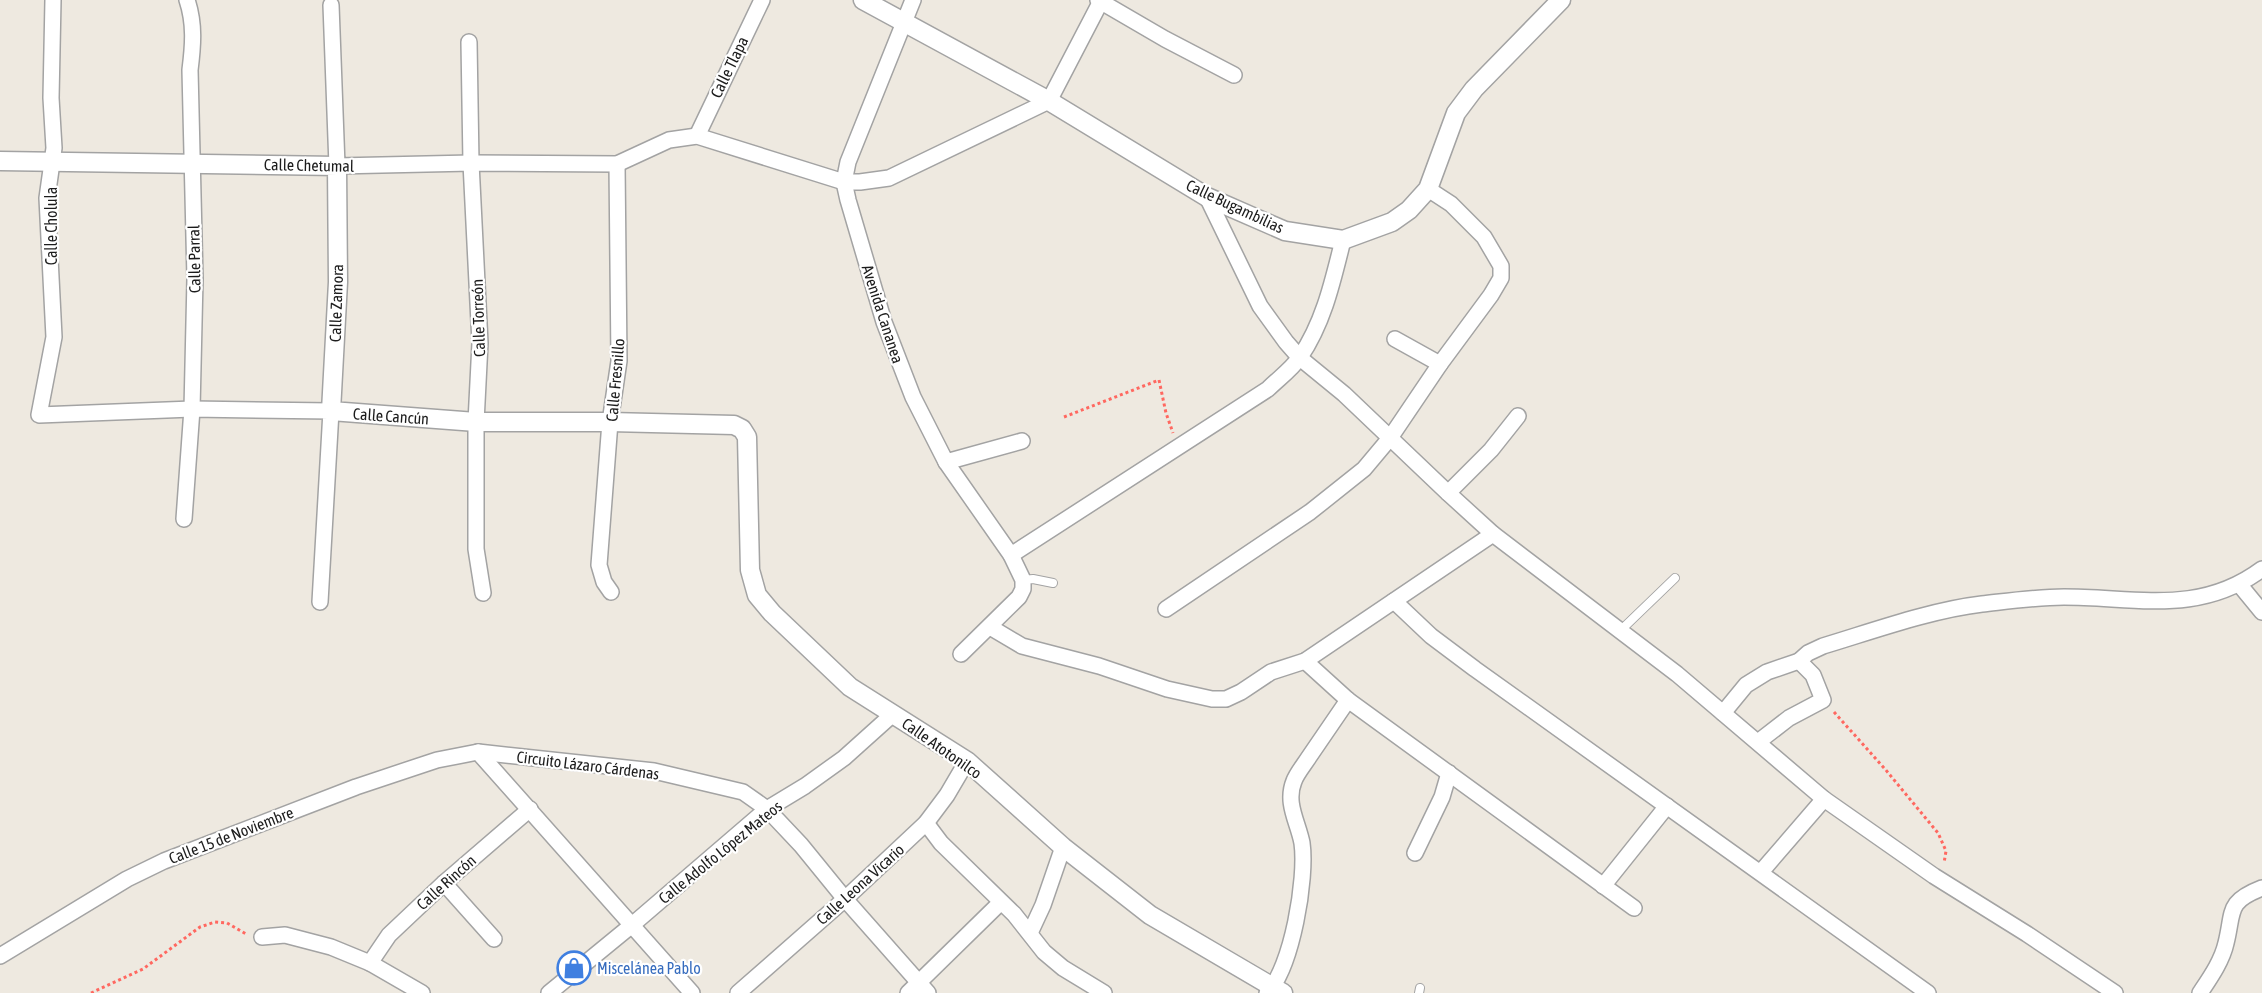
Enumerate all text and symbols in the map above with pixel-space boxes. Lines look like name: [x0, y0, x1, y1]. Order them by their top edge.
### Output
street label: Calle Tlapa: [706, 33, 752, 101]
street label: Calle Chetumal: [264, 155, 355, 175]
street label: Calle Bugambilias: [1183, 176, 1287, 238]
street label: Calle Cholula: [42, 187, 60, 265]
street label: Calle Parral: [184, 224, 204, 293]
street label: Avenida Cananea: [859, 262, 907, 366]
street label: Calle Zamora: [326, 264, 346, 342]
street label: Calle Torreón: [468, 279, 488, 357]
street label: Calle Fresnillo: [602, 338, 628, 422]
street label: Calle Cancún: [352, 404, 430, 428]
street label: Calle Atotonilco: [899, 714, 985, 782]
street label: Circuito Lázaro Cárdenas: [516, 747, 661, 783]
street label: Calle Adolfo López Mateos: [655, 797, 786, 908]
street label: Calle 15 de Noviembre: [166, 803, 296, 867]
street label: Calle Leona Vicario: [813, 840, 907, 928]
street label: Calle Rincón: [413, 851, 479, 913]
shop icon: Miscelánea Pablo: [556, 950, 592, 986]
place label: Miscelánea Pablo: [597, 959, 701, 977]

